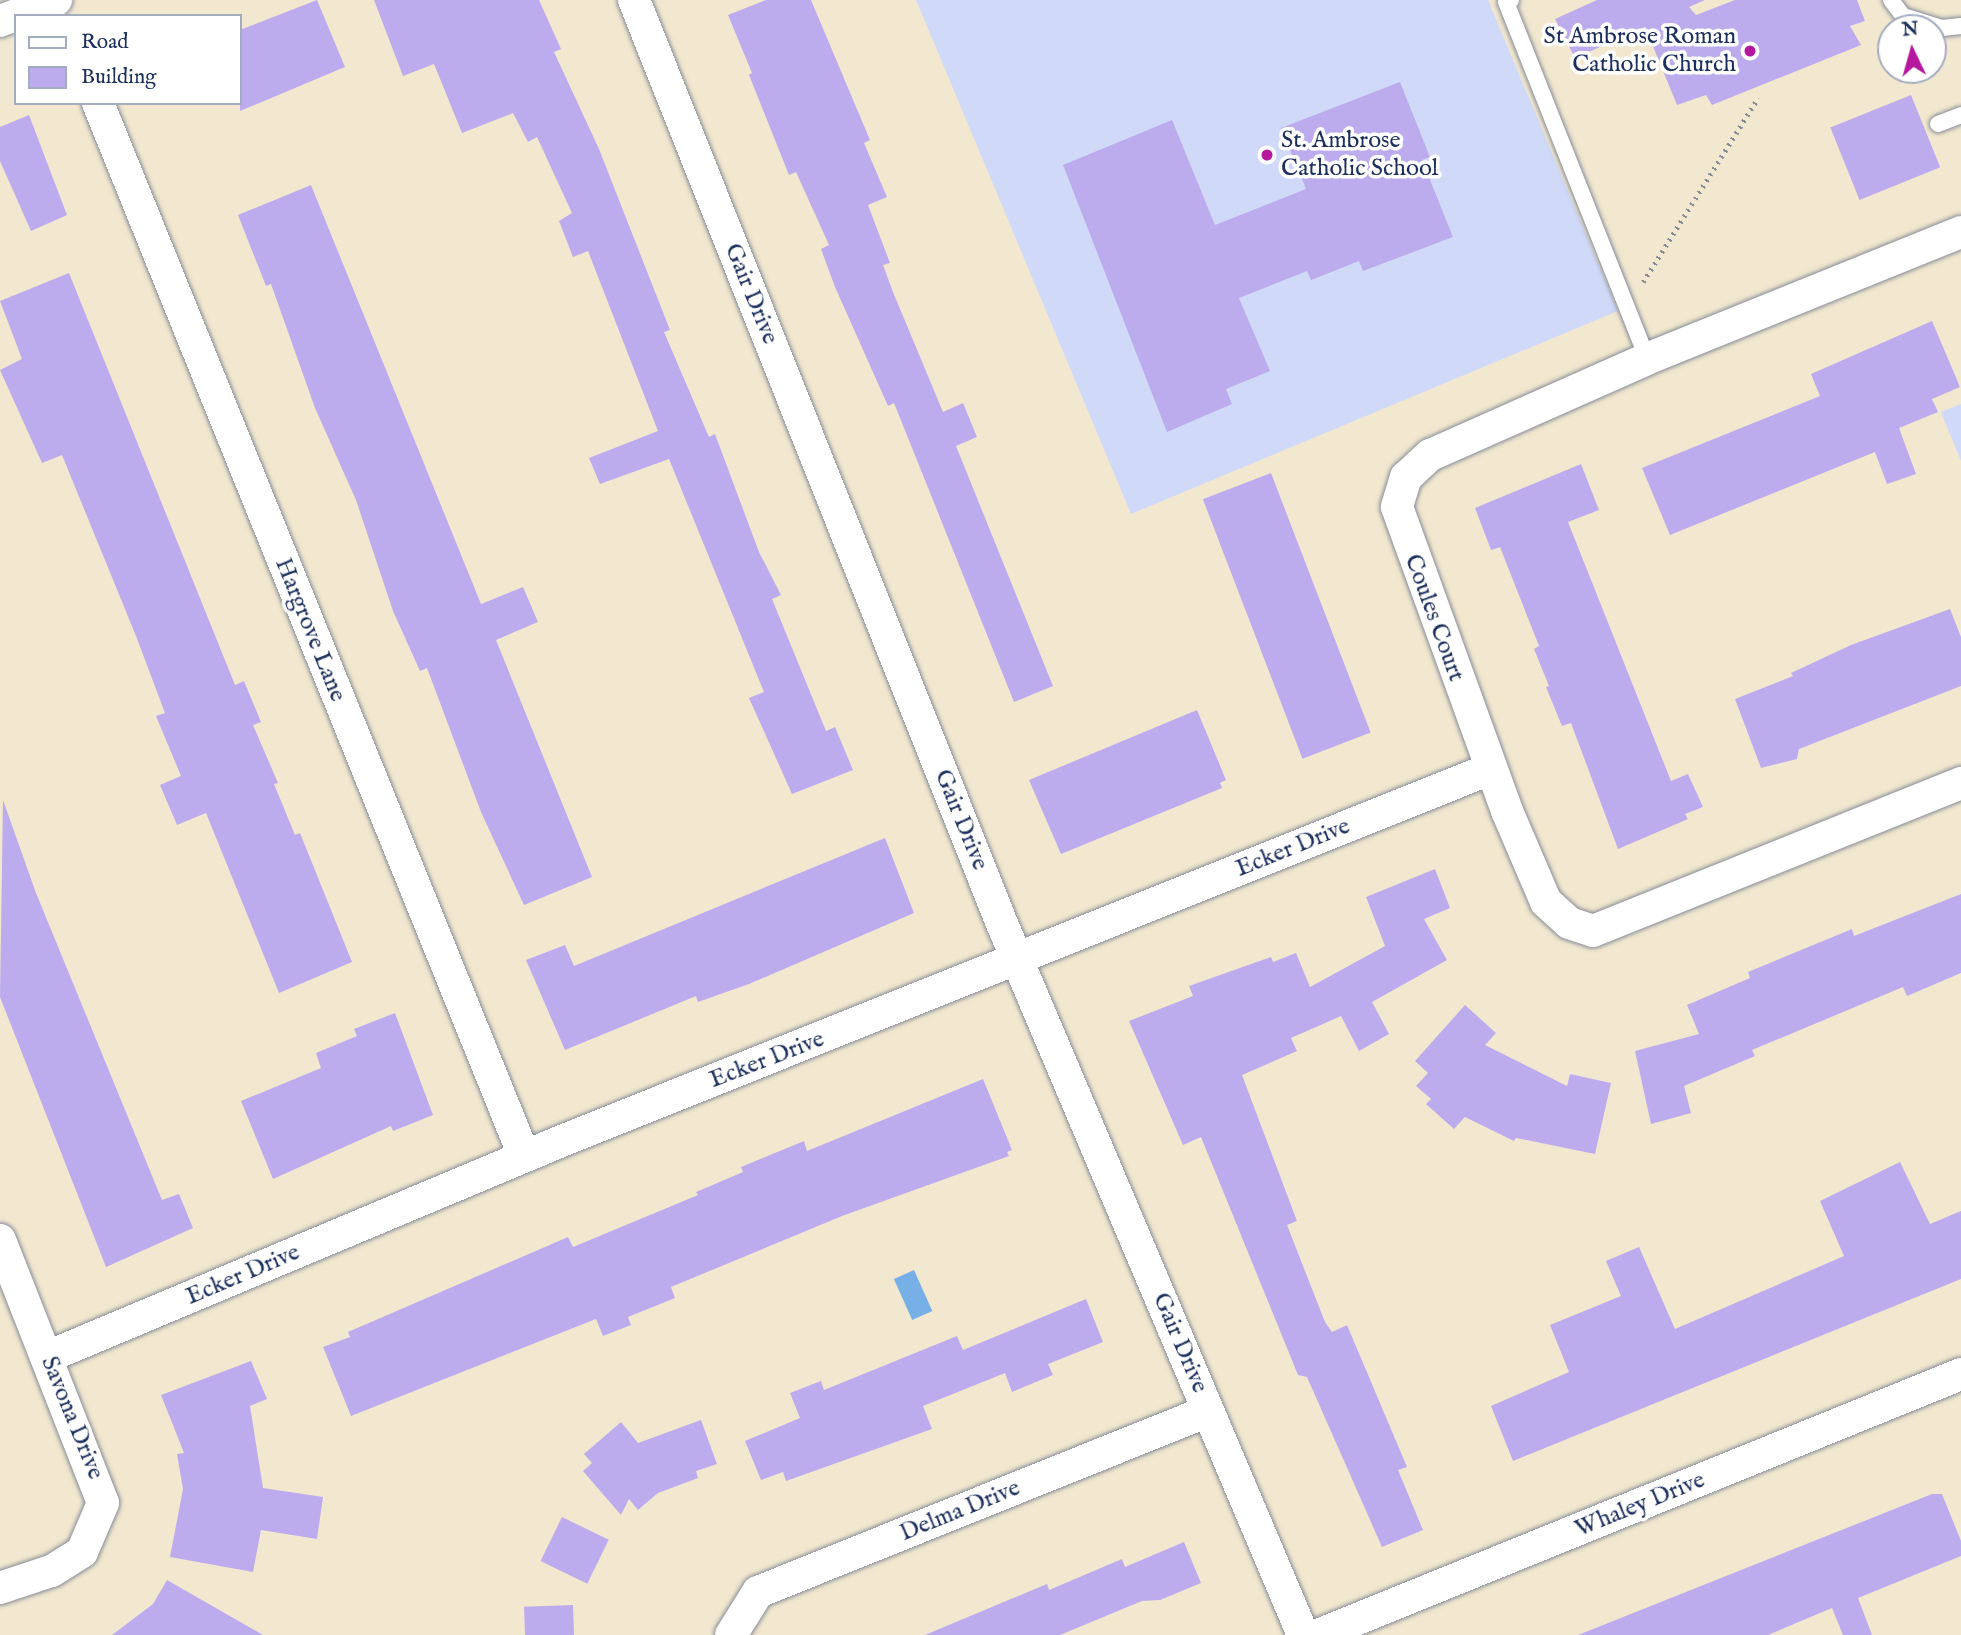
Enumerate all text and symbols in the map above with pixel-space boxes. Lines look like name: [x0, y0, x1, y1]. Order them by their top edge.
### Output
legend: [14, 14, 242, 105]
north arrow: [1877, 14, 1947, 84]
text: N: [1901, 17, 1920, 43]
place label: St Ambrose Roman Catholic Church: [1544, 23, 1736, 79]
text: Road: [81, 29, 128, 56]
marker: St Ambrose Roman Catholic Church: [1742, 43, 1758, 59]
text: Building: [81, 64, 156, 91]
place label: St. Ambrose Catholic School: [1281, 127, 1438, 183]
marker: St. Ambrose Catholic School: [1259, 147, 1275, 163]
street label: Gair Drive: [718, 240, 784, 348]
street label: Coules Court: [1398, 551, 1470, 685]
street label: Hargrove Lane: [268, 554, 352, 706]
street label: Gair Drive: [928, 766, 994, 874]
street label: Ecker Drive: [1232, 812, 1354, 884]
street label: Ecker Drive: [706, 1025, 828, 1095]
street label: Ecker Drive: [182, 1238, 304, 1312]
street label: Gair Drive: [1146, 1289, 1214, 1397]
street label: Savona Drive: [34, 1352, 110, 1484]
street label: Whaley Drive: [1571, 1466, 1709, 1544]
street label: Delma Drive: [896, 1474, 1024, 1548]

